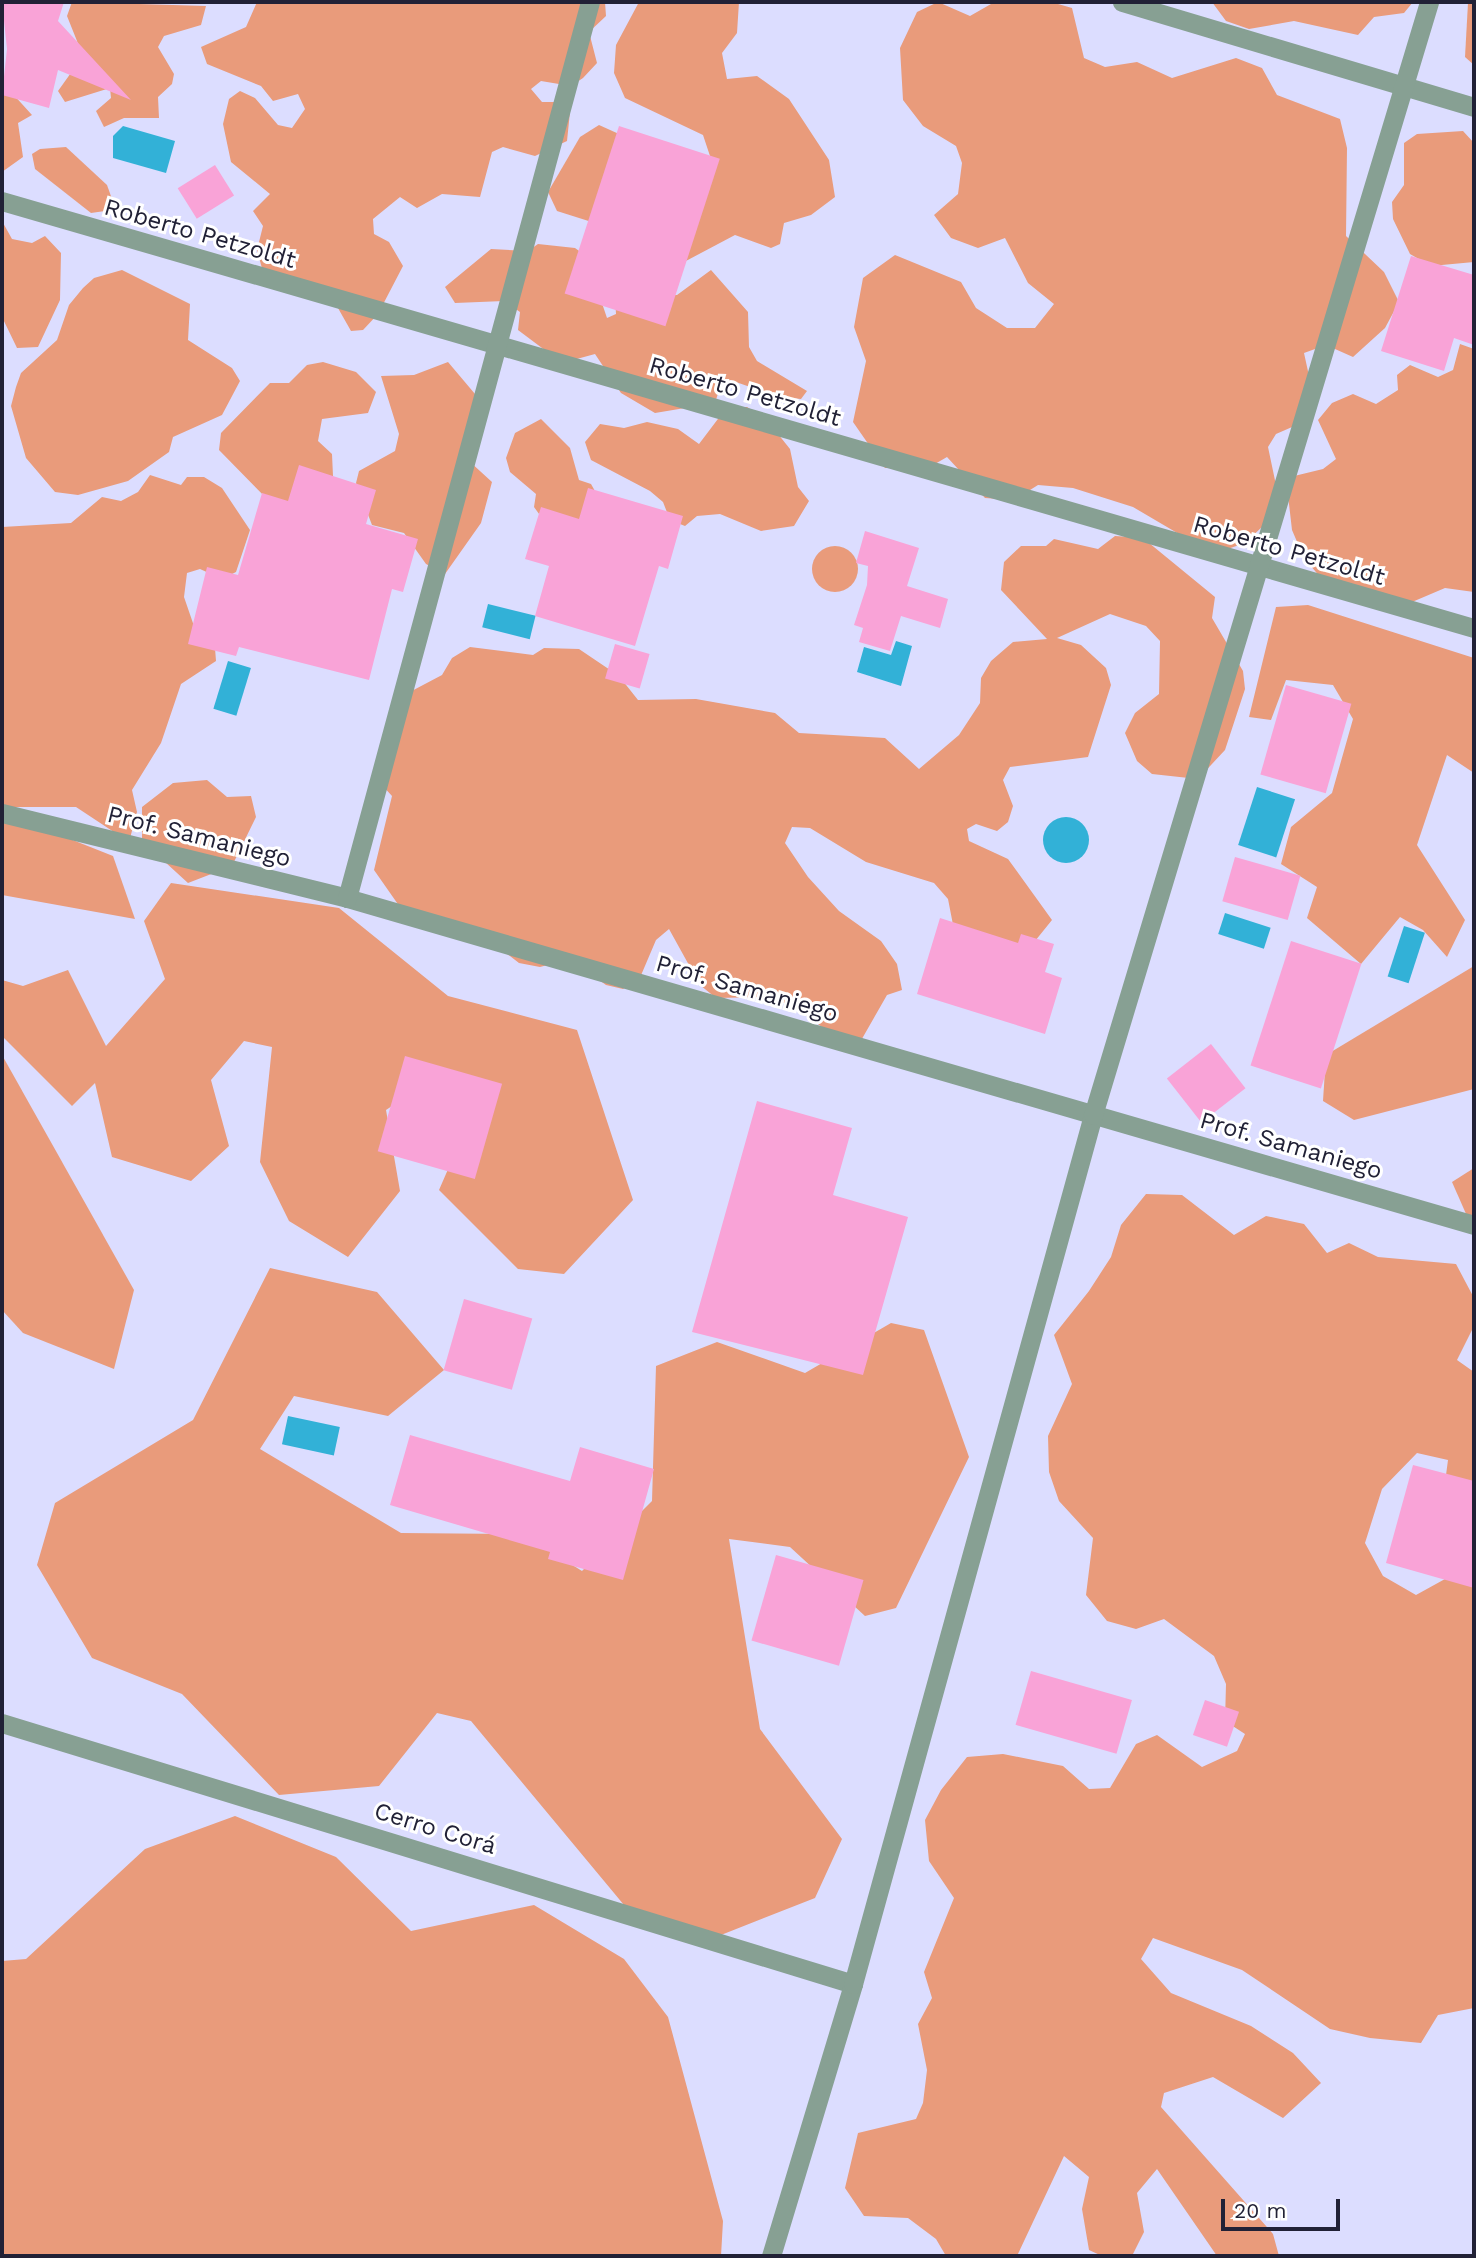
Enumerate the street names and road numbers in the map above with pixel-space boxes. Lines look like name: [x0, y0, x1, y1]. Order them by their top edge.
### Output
street label: Roberto Petzoldt: [101, 193, 299, 275]
street label: Roberto Petzoldt: [646, 351, 844, 433]
street label: Roberto Petzoldt: [1190, 510, 1388, 592]
street label: Prof. Samaniego: [104, 800, 294, 874]
street label: Prof. Samaniego: [653, 949, 841, 1029]
street label: Prof. Samaniego: [1197, 1106, 1385, 1186]
street label: Cerro Corá: [371, 1797, 499, 1861]

